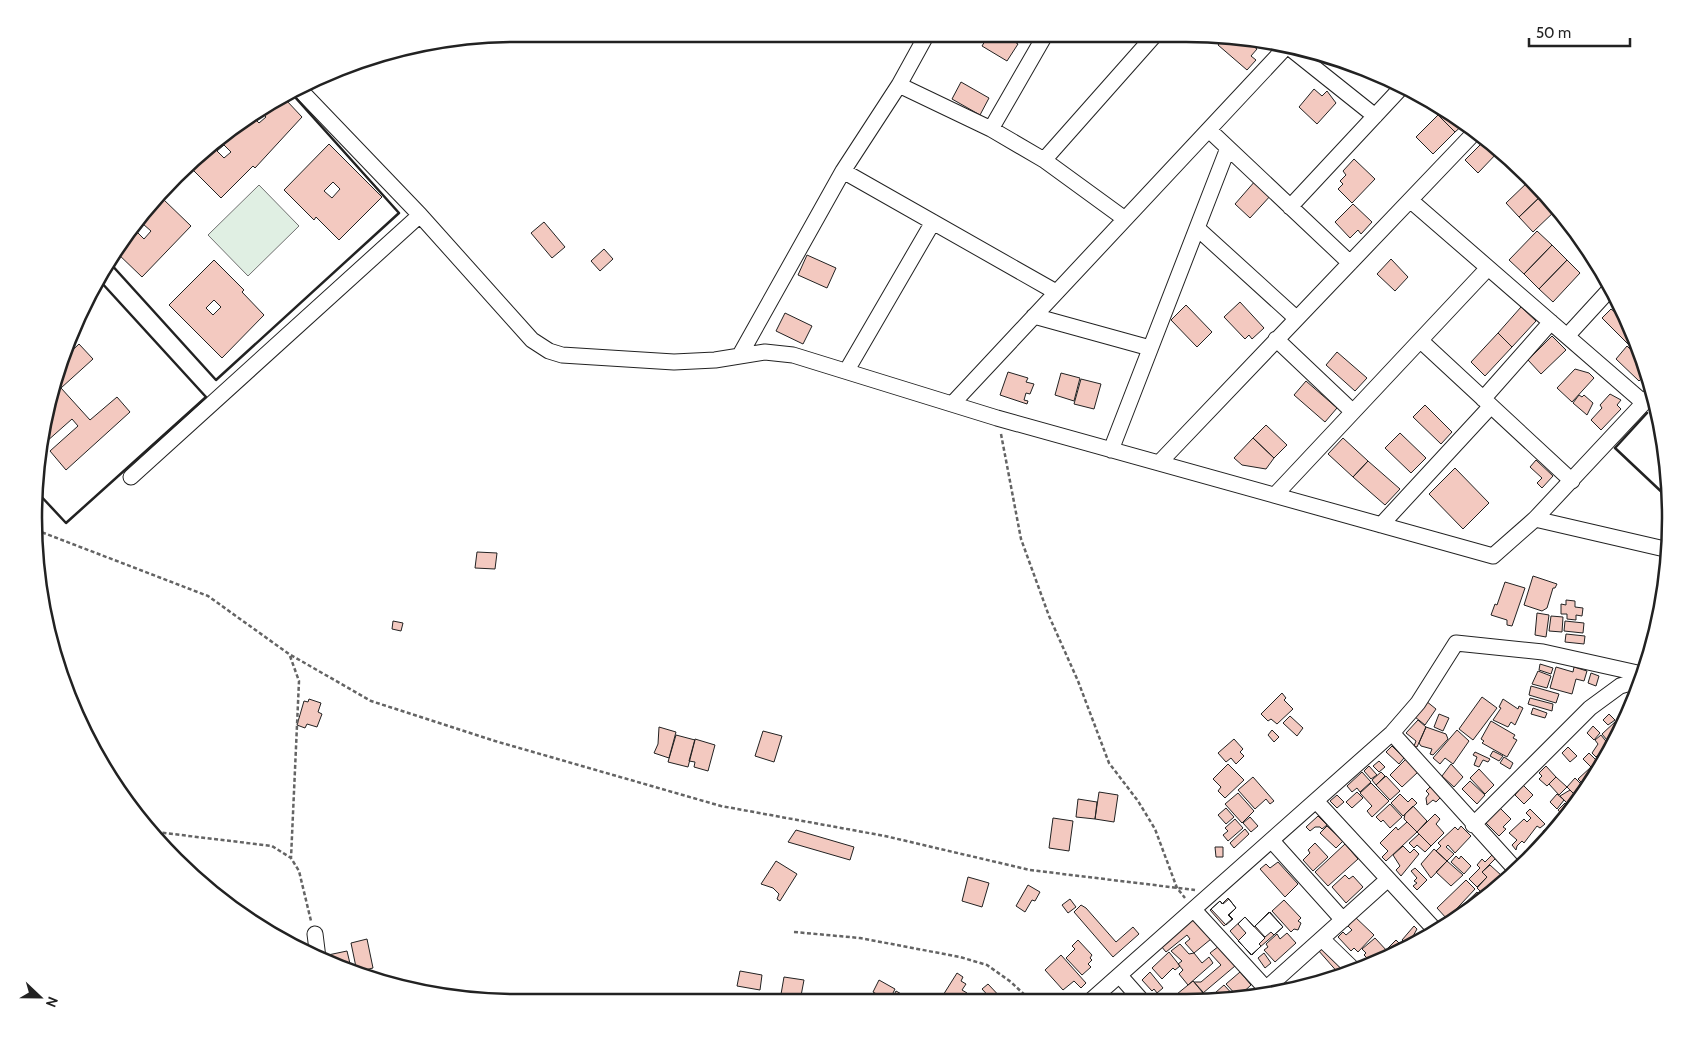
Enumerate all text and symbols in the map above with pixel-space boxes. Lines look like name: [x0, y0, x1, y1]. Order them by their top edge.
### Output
scale bar: [1529, 15, 1630, 47]
text: 50 m: [1536, 24, 1571, 42]
north arrow: [15, 972, 65, 1022]
text: N: [42, 994, 62, 1010]

